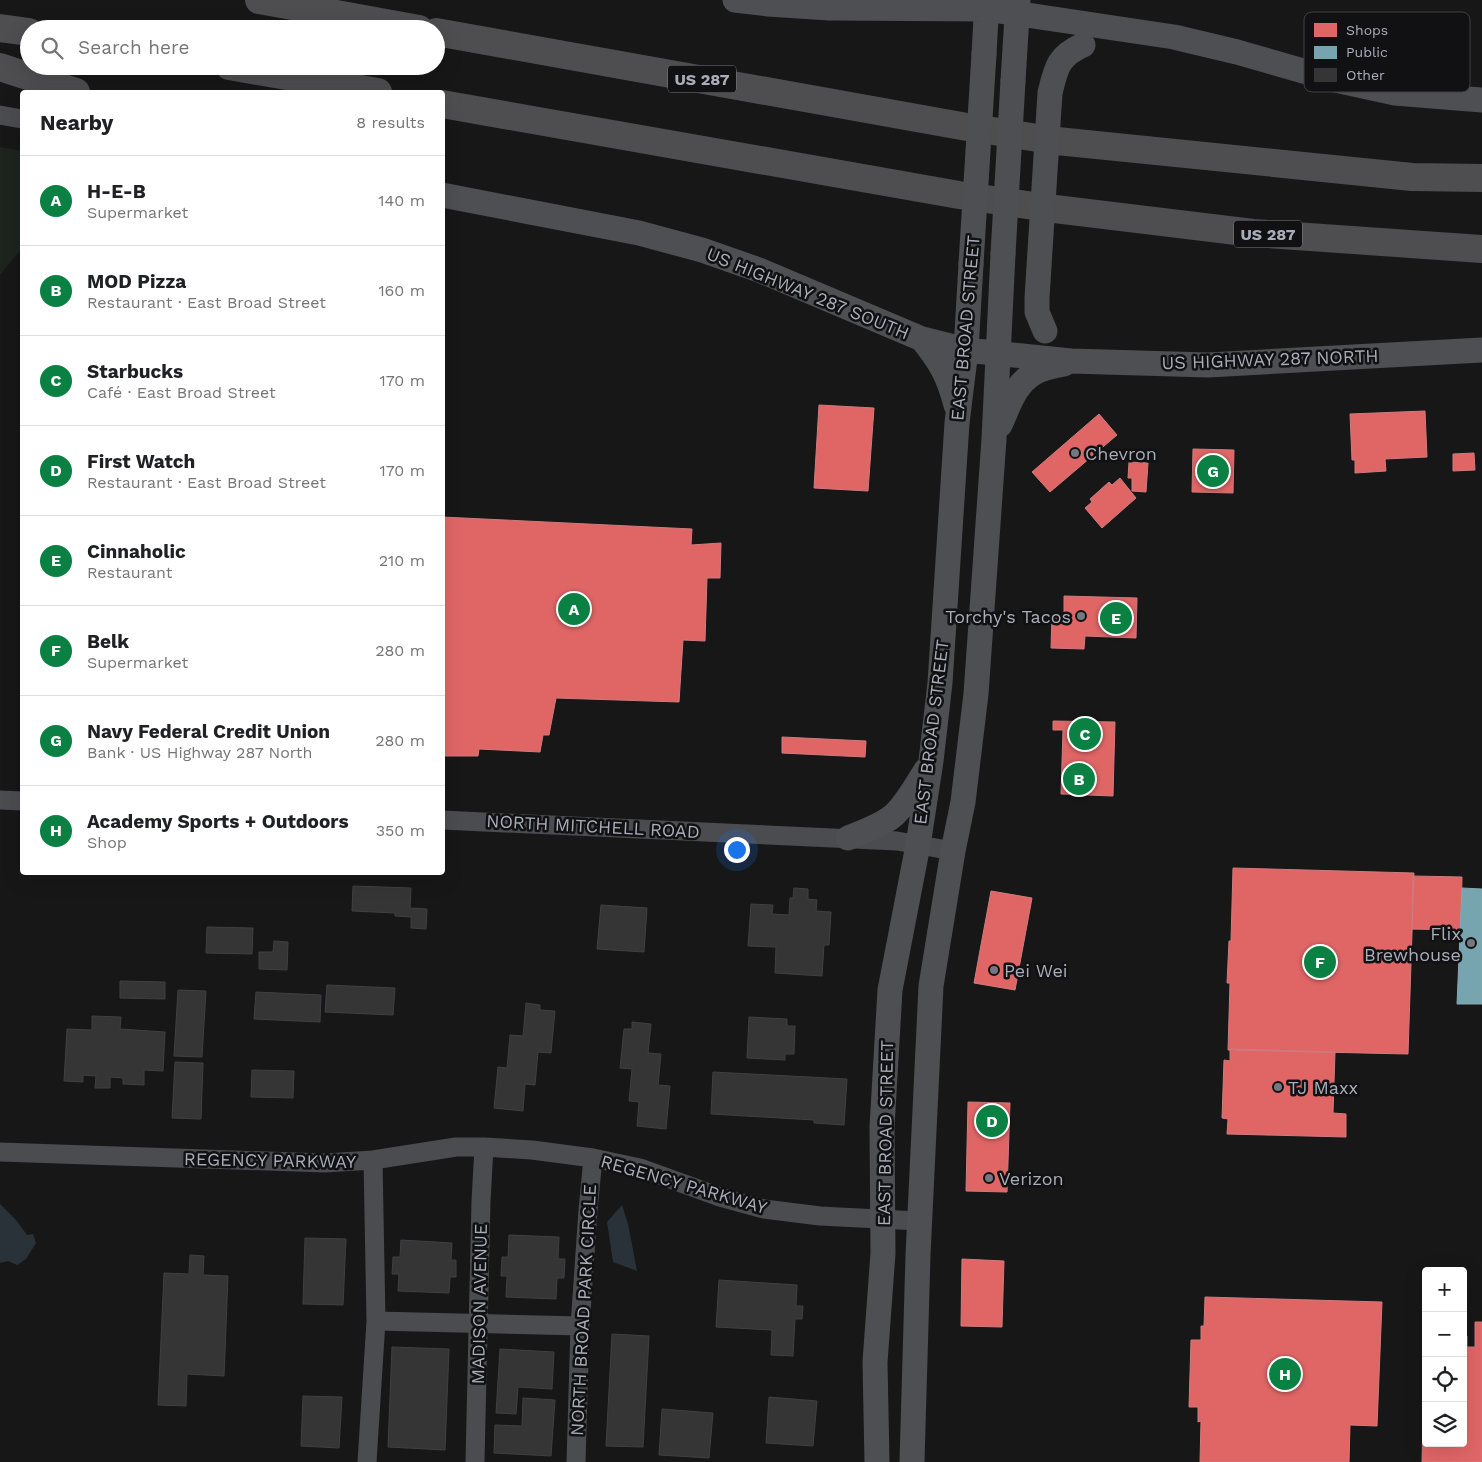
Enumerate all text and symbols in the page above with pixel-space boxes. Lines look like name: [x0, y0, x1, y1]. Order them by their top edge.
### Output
legend: [1304, 12, 1470, 92]
search box: [20, 20, 445, 75]
text: Shops: [1346, 22, 1388, 38]
icon: search: [38, 34, 66, 62]
text: Search here: [78, 36, 189, 59]
text: Public: [1346, 44, 1388, 60]
road number: US 287: [668, 66, 736, 92]
text: Other: [1346, 67, 1385, 83]
text: Nearby: [40, 110, 113, 135]
text: 8 results: [356, 113, 425, 132]
text: H-E-B: [87, 180, 146, 203]
text: A: [51, 191, 61, 210]
text: 140 m: [378, 191, 425, 210]
text: Supermarket: [87, 203, 188, 222]
road number: US 287: [1234, 220, 1302, 248]
street label: EAST BROAD STREET: [946, 234, 984, 422]
street label: US HIGHWAY 287 SOUTH: [704, 243, 912, 343]
text: MOD Pizza: [87, 270, 186, 293]
text: B: [51, 281, 61, 300]
text: 160 m: [378, 281, 425, 300]
text: Restaurant · East Broad Street: [87, 293, 326, 312]
street label: US HIGHWAY 287 NORTH: [1161, 345, 1379, 373]
text: Starbucks: [87, 360, 183, 383]
text: C: [51, 371, 61, 390]
text: 170 m: [379, 371, 425, 390]
text: Café · East Broad Street: [87, 383, 276, 402]
place label: Chevron: [1085, 443, 1157, 464]
marker: Chevron: [1069, 447, 1081, 459]
text: First Watch: [87, 450, 195, 473]
pin: G: [1197, 452, 1229, 490]
text: D: [50, 461, 62, 480]
text: 170 m: [379, 461, 425, 480]
text: Restaurant · East Broad Street: [87, 473, 326, 492]
text: Cinnaholic: [87, 540, 186, 563]
text: E: [51, 551, 61, 570]
text: 210 m: [379, 551, 425, 570]
text: Restaurant: [87, 563, 173, 582]
pin: A: [558, 590, 590, 628]
pin: E: [1100, 599, 1132, 637]
place label: Torchy's Tacos: [945, 606, 1071, 627]
marker: Torchy's Tacos: [1075, 610, 1087, 622]
text: Belk: [87, 630, 129, 653]
street label: EAST BROAD STREET: [909, 638, 953, 826]
text: F: [51, 641, 61, 660]
text: 280 m: [375, 641, 425, 660]
text: Supermarket: [87, 653, 188, 672]
pin: C: [1069, 715, 1101, 753]
text: Navy Federal Credit Union: [87, 720, 330, 743]
text: G: [50, 731, 62, 750]
text: 280 m: [375, 731, 425, 750]
text: Bank · US Highway 287 North: [87, 743, 312, 762]
pin: B: [1063, 760, 1095, 798]
text: Academy Sports + Outdoors: [87, 810, 349, 833]
street label: NORTH MITCHELL ROAD: [486, 810, 700, 842]
text: H: [50, 821, 62, 840]
text: 350 m: [376, 821, 425, 840]
text: Shop: [87, 833, 127, 852]
your location: [724, 837, 750, 863]
place label: Flix Brewhouse: [1364, 923, 1461, 965]
marker: Flix Brewhouse: [1465, 937, 1477, 949]
pin: F: [1304, 943, 1336, 981]
place label: Pei Wei: [1004, 960, 1068, 981]
marker: Pei Wei: [988, 964, 1000, 976]
street label: EAST BROAD STREET: [873, 1040, 897, 1226]
place label: TJ Maxx: [1288, 1077, 1358, 1098]
marker: TJ Maxx: [1272, 1081, 1284, 1093]
pin: D: [976, 1102, 1008, 1140]
street label: REGENCY PARKWAY: [184, 1148, 357, 1172]
street label: REGENCY PARKWAY: [598, 1150, 770, 1218]
place label: Verizon: [999, 1168, 1064, 1189]
marker: Verizon: [983, 1172, 995, 1184]
street label: NORTH BROAD PARK CIRCLE: [566, 1184, 600, 1436]
street label: MADISON AVENUE: [467, 1224, 491, 1384]
map controls: [1422, 1267, 1467, 1447]
button: +: [1422, 1267, 1467, 1312]
button: −: [1422, 1312, 1467, 1357]
pin: H: [1269, 1355, 1301, 1393]
button: locate: [1422, 1357, 1467, 1402]
button: layers: [1422, 1402, 1467, 1447]

